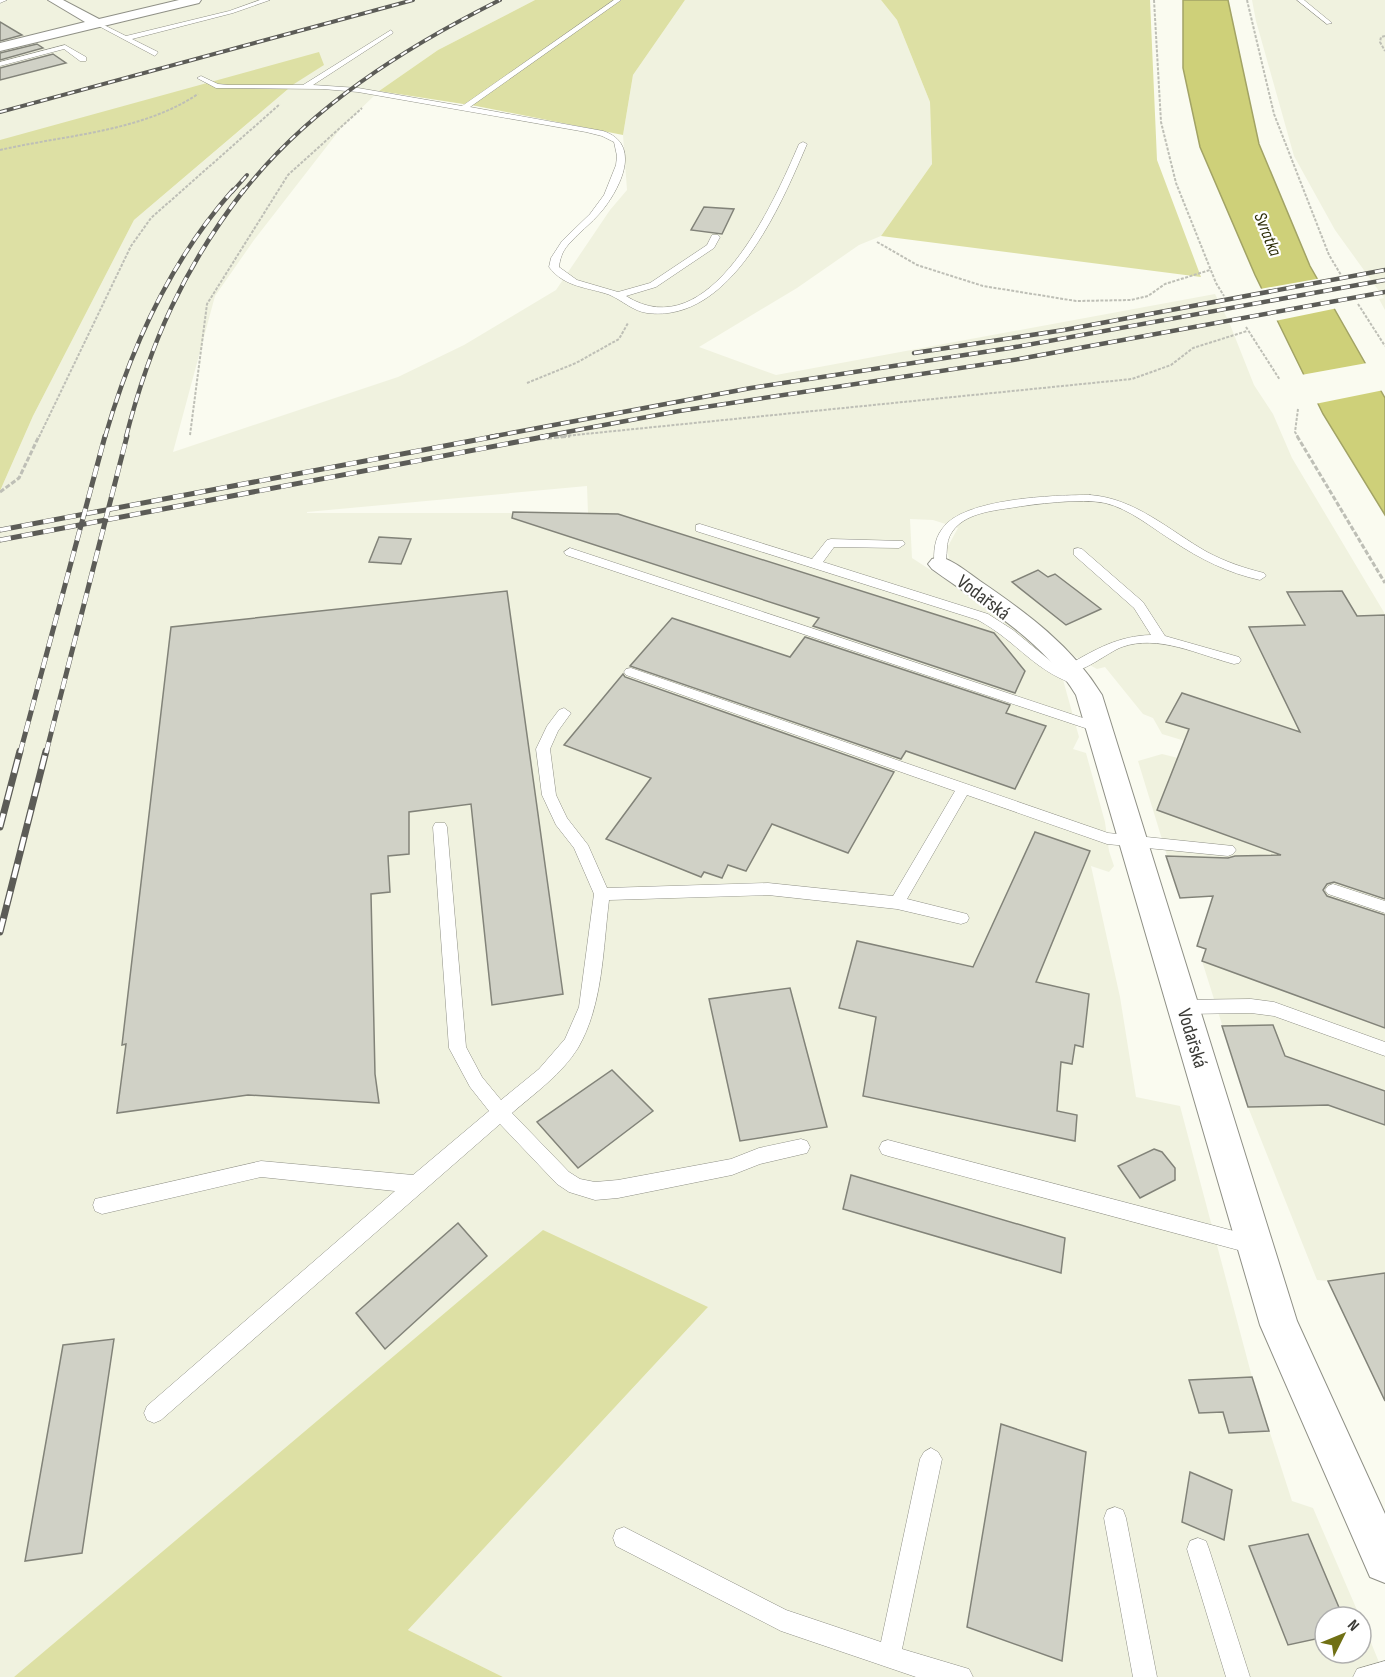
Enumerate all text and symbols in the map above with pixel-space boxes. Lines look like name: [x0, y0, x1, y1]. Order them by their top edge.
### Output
water label: Svratka: [1249, 209, 1286, 260]
street label: Vodařská: [952, 570, 1015, 626]
street label: Vodařská: [1172, 1006, 1212, 1071]
north arrow: [1313, 1605, 1373, 1665]
text: N: [1343, 1616, 1363, 1635]

